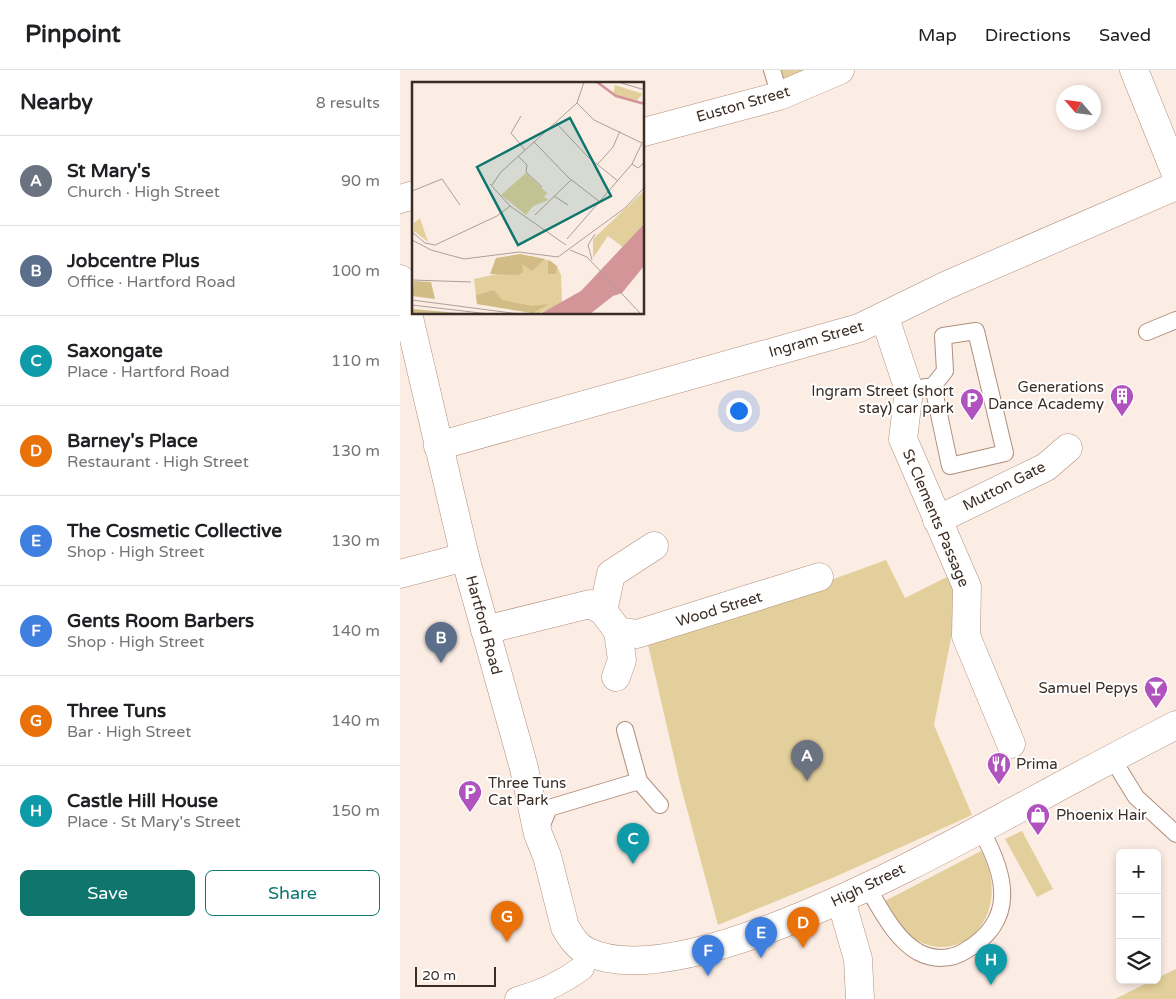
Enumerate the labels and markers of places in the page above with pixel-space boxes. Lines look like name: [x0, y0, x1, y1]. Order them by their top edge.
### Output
place label: Generations Dance Academy: [988, 378, 1104, 413]
place label: Ingram Street (short stay) car park: [811, 382, 954, 417]
building icon: Generations Dance Academy: [1109, 383, 1135, 417]
parking icon: Ingram Street (short stay) car park: [959, 387, 985, 421]
pin: B: [425, 622, 457, 663]
bar icon: Samuel Pepys: [1143, 675, 1169, 709]
place label: Samuel Pepys: [1038, 679, 1138, 697]
pin: A: [791, 740, 823, 781]
restaurant icon: Prima: [986, 751, 1012, 785]
place label: Prima: [1016, 755, 1058, 773]
place label: Three Tuns Cat Park: [488, 774, 566, 809]
parking icon: Three Tuns Cat Park: [457, 779, 483, 813]
shop icon: Phoenix Hair: [1025, 802, 1051, 836]
place label: Phoenix Hair: [1056, 806, 1147, 824]
pin: C: [617, 823, 649, 864]
pin: G: [491, 901, 523, 942]
pin: D: [787, 907, 819, 948]
pin: E: [745, 917, 777, 958]
pin: F: [692, 935, 724, 976]
pin: H: [975, 944, 1007, 985]

